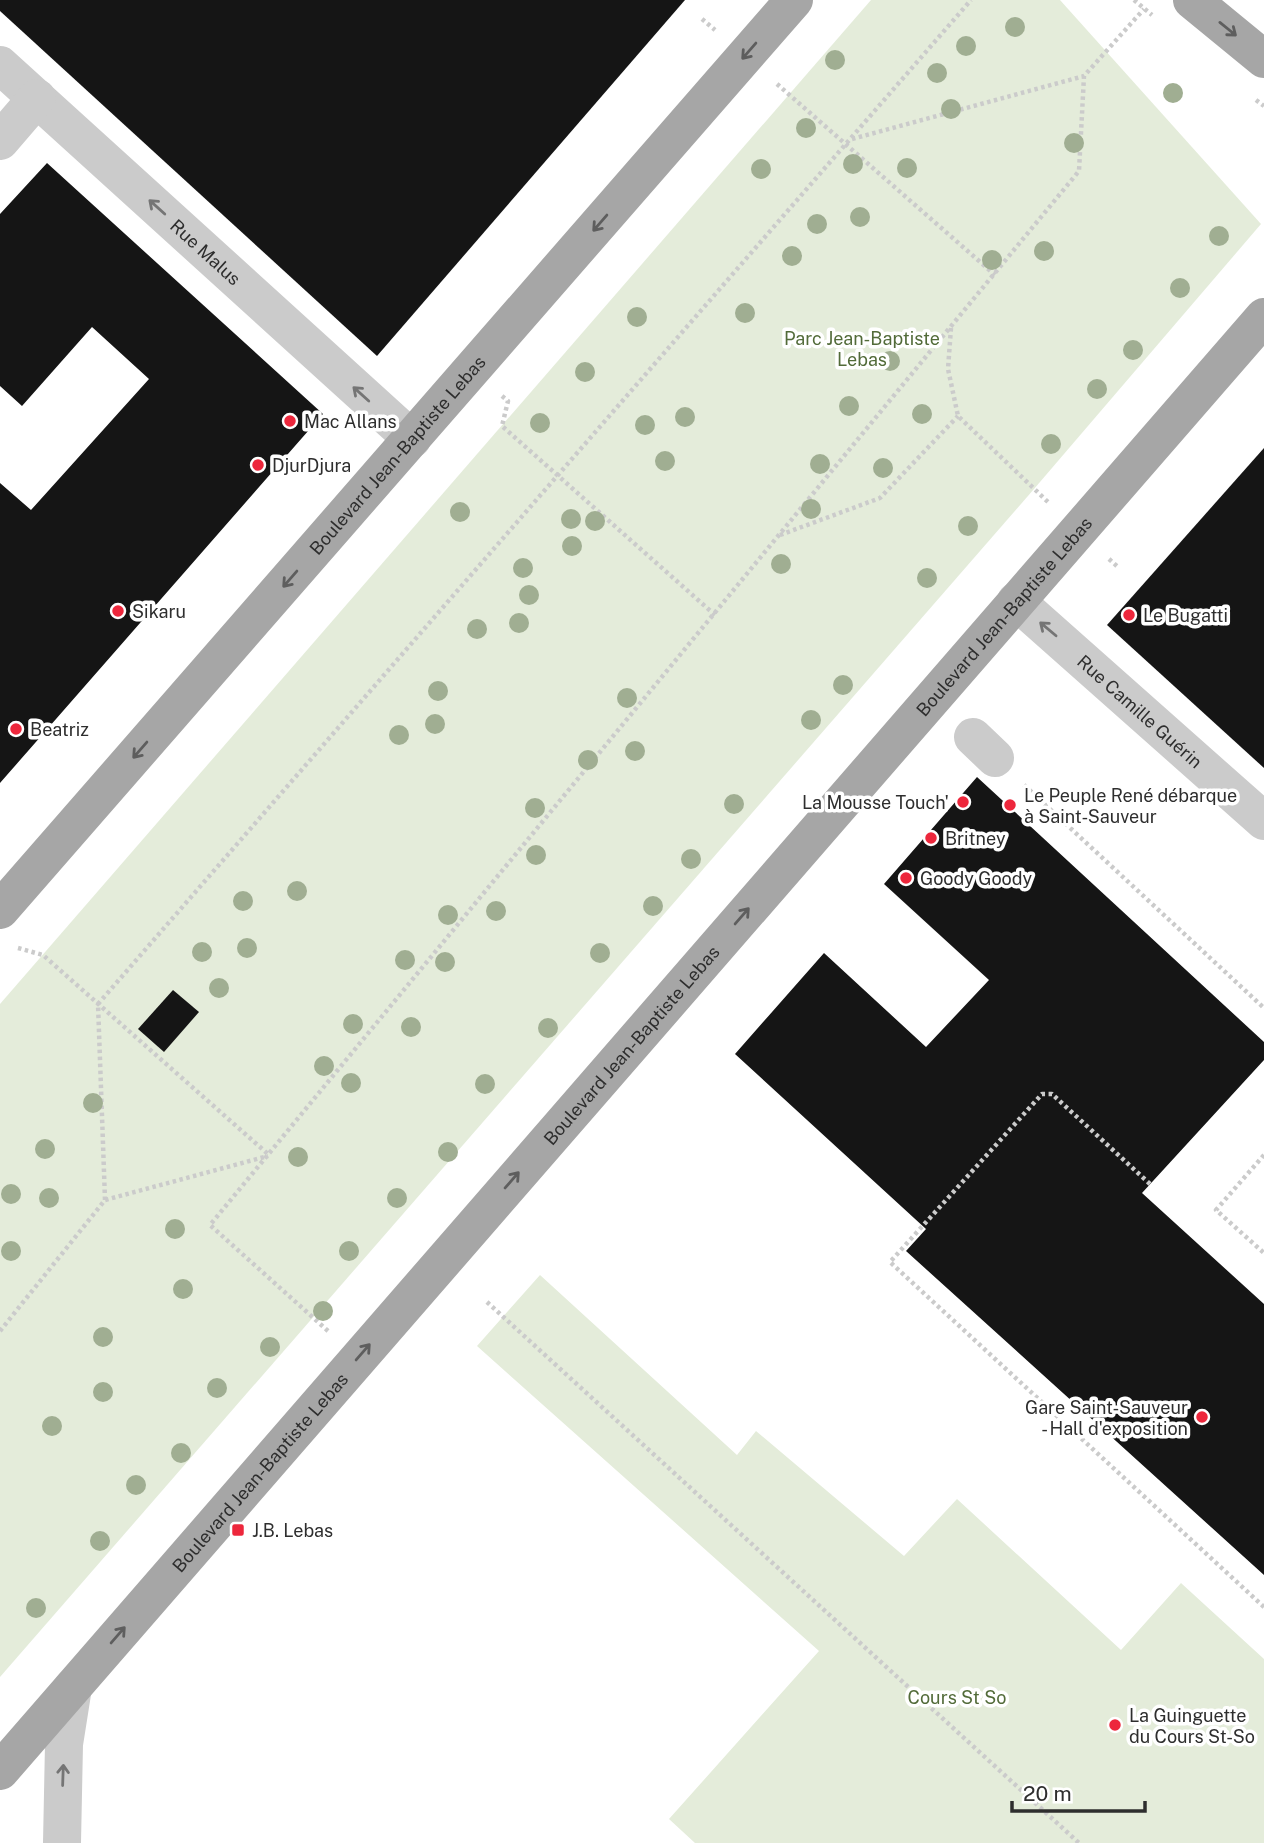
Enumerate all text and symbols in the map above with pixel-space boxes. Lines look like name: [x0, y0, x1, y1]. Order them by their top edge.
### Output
one-way arrow: [1219, 22, 1237, 37]
one-way arrow: [741, 42, 757, 60]
one-way arrow: [149, 199, 166, 216]
one-way arrow: [592, 214, 608, 232]
street label: Rue Malus: [166, 215, 245, 289]
park label: Parc Jean-Baptiste Lebas: [784, 328, 940, 370]
street label: Boulevard Jean-Baptiste Lebas: [305, 351, 489, 559]
one-way arrow: [353, 385, 370, 402]
place label: Mac Allans: [304, 411, 397, 432]
marker: Mac Allans: [282, 413, 298, 429]
place label: DjurDjura: [272, 455, 351, 476]
marker: DjurDjura: [250, 457, 266, 473]
street label: Boulevard Jean-Baptiste Lebas: [912, 512, 1096, 720]
one-way arrow: [281, 570, 298, 587]
place label: Sikaru: [132, 601, 186, 622]
marker: Sikaru: [110, 603, 126, 619]
place label: Le Bugatti: [1143, 605, 1228, 626]
marker: Le Bugatti: [1121, 607, 1137, 623]
one-way arrow: [1039, 621, 1057, 637]
street label: Rue Camille Guérin: [1073, 650, 1207, 772]
place label: Beatriz: [30, 719, 89, 740]
marker: Beatriz: [8, 721, 24, 737]
one-way arrow: [132, 741, 148, 759]
place label: Le Peuple René débarque à Saint-Sauveur: [1024, 785, 1237, 827]
place label: La Mousse Touch': [802, 792, 949, 813]
marker: La Mousse Touch': [955, 794, 971, 810]
marker: Le Peuple René débarque à Saint-Sauveur: [1002, 797, 1018, 813]
place label: Britney: [945, 828, 1006, 849]
marker: Britney: [923, 830, 939, 846]
place label: Goody Goody: [920, 868, 1033, 889]
marker: Goody Goody: [898, 870, 914, 886]
one-way arrow: [734, 907, 750, 925]
street label: Boulevard Jean-Baptiste Lebas: [539, 941, 723, 1149]
one-way arrow: [504, 1171, 520, 1189]
one-way arrow: [355, 1343, 371, 1361]
street label: Boulevard Jean-Baptiste Lebas: [168, 1368, 352, 1576]
place label: Gare Saint-Sauveur - Hall d'exposition: [1025, 1397, 1188, 1439]
marker: Gare Saint-Sauveur - Hall d'exposition: [1194, 1409, 1210, 1425]
place label: J.B. Lebas: [252, 1520, 333, 1541]
marker: J.B. Lebas: [230, 1522, 246, 1538]
one-way arrow: [110, 1627, 126, 1645]
park label: Cours St So: [908, 1687, 1006, 1708]
place label: La Guinguette du Cours St-So: [1129, 1705, 1255, 1747]
marker: La Guinguette du Cours St-So: [1107, 1717, 1123, 1733]
one-way arrow: [57, 1764, 70, 1787]
scale bar: [1012, 1770, 1145, 1814]
text: 20 m: [1023, 1781, 1072, 1806]

